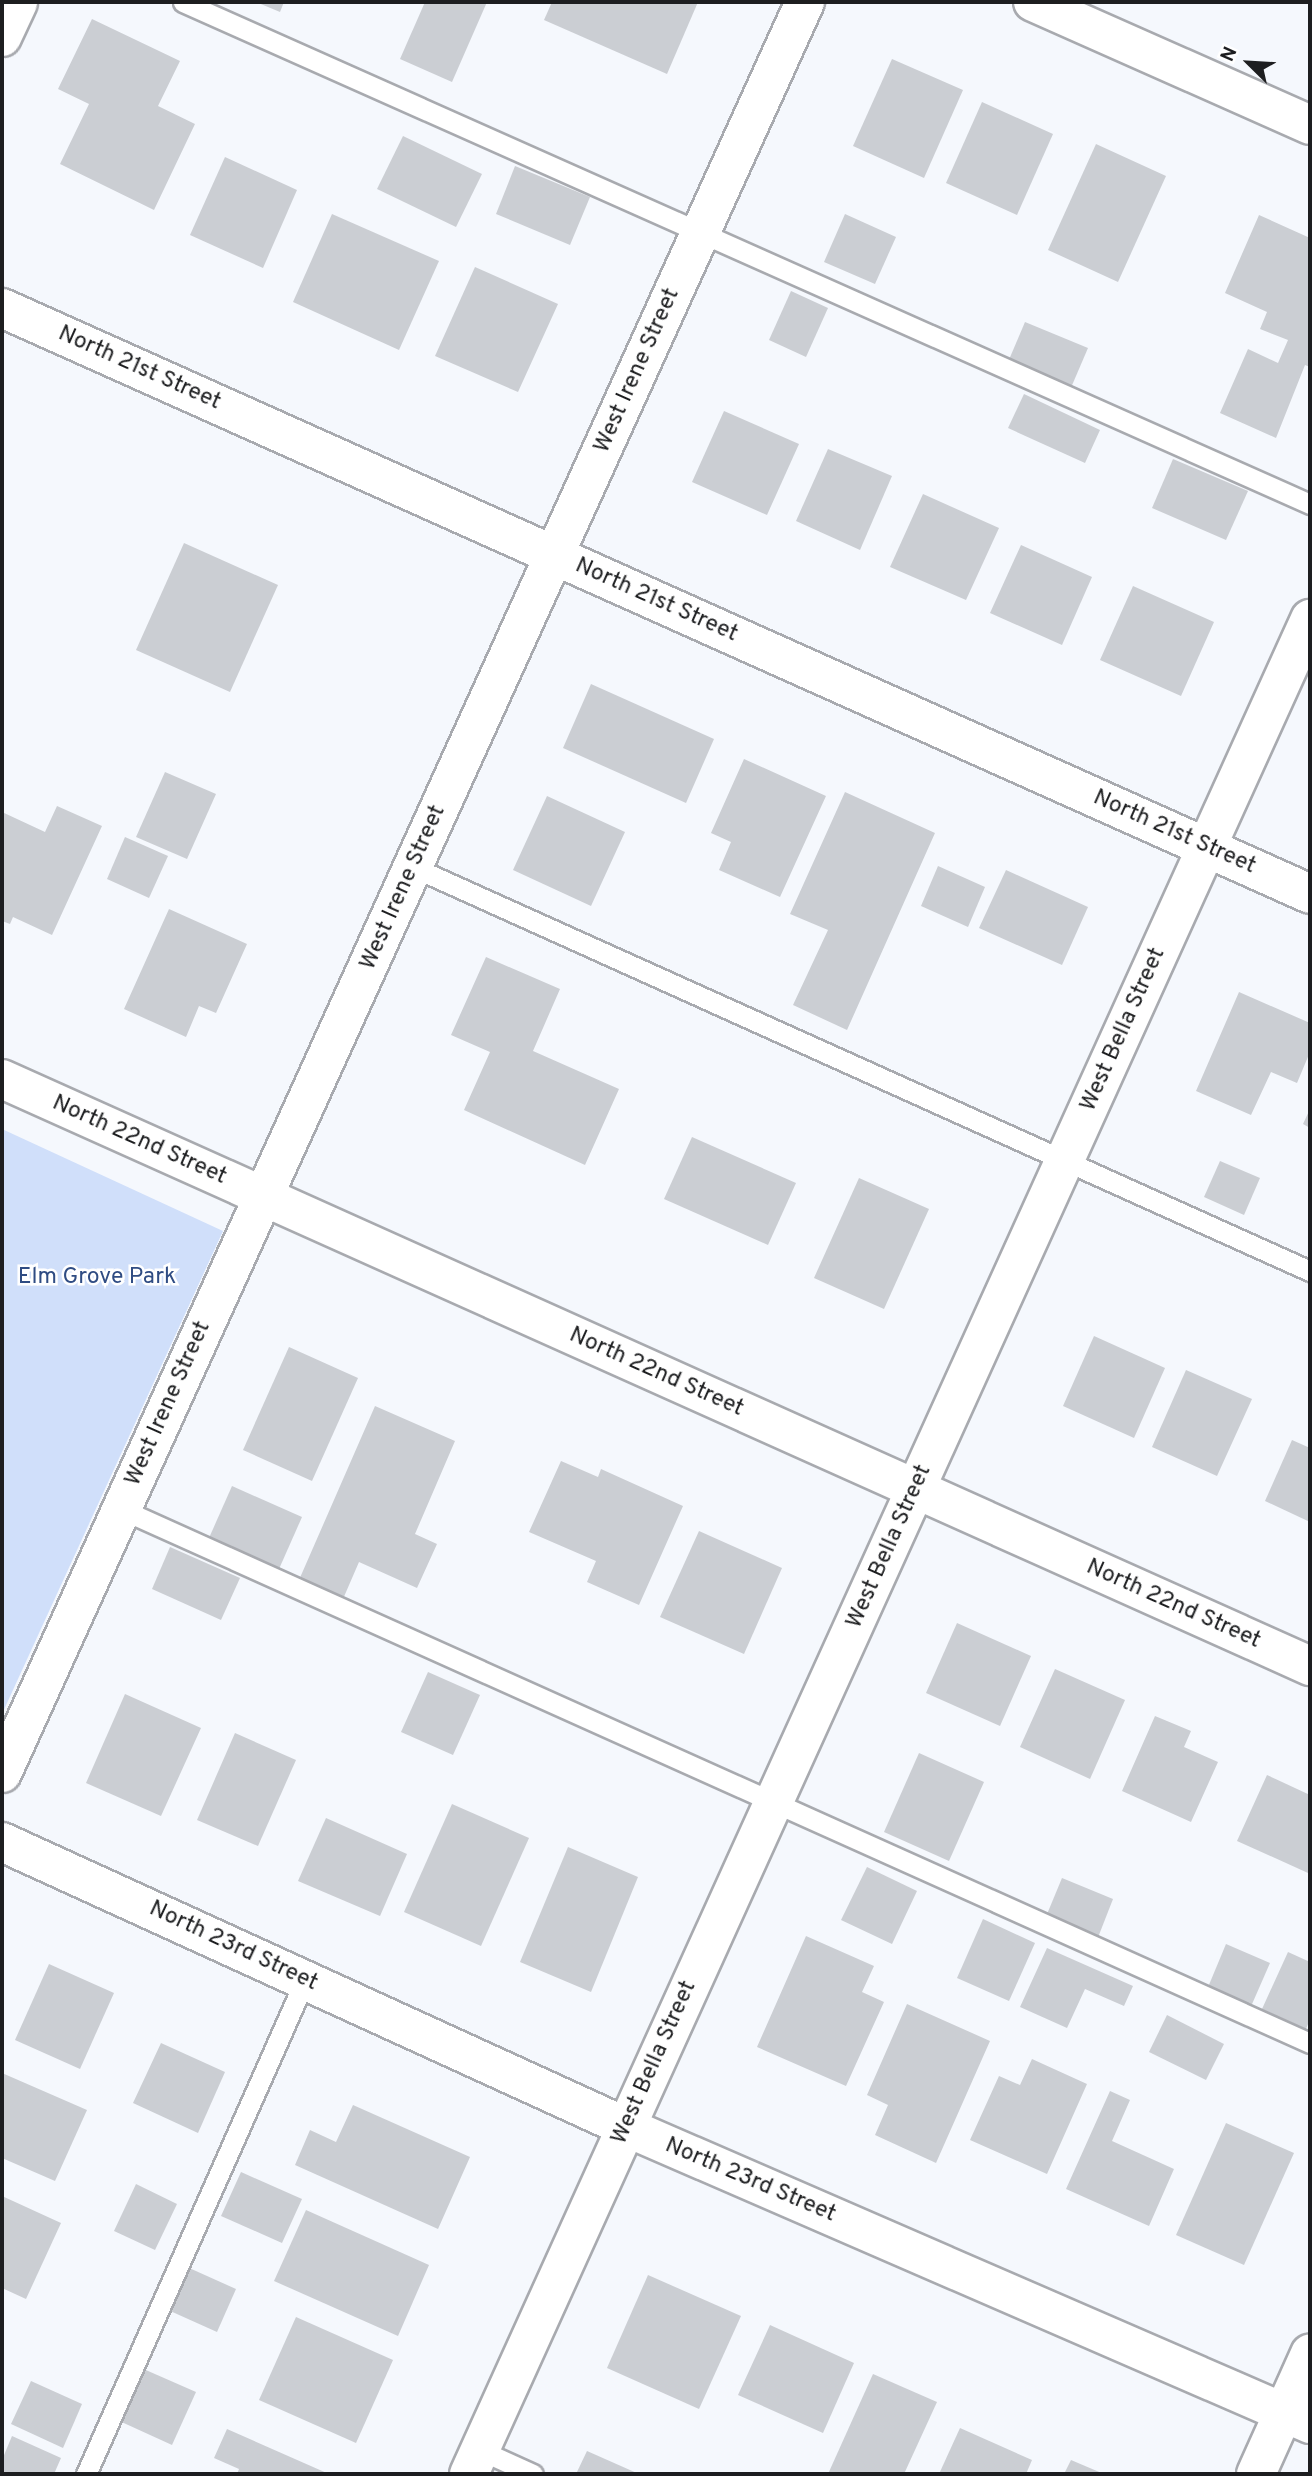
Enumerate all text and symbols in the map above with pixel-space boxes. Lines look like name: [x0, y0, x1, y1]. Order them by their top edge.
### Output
north arrow: [1214, 28, 1284, 98]
text: N: [1216, 43, 1244, 66]
street label: West Irene Street: [589, 284, 687, 458]
street label: North 21st Street: [53, 321, 225, 417]
street label: North 21st Street: [570, 553, 742, 649]
street label: North 21st Street: [1088, 785, 1260, 881]
street label: West Irene Street: [355, 801, 453, 975]
street label: West Bella Street: [1076, 944, 1172, 1116]
street label: North 22nd Street: [48, 1090, 230, 1192]
park label: Elm Grove Park: [18, 1264, 176, 1292]
street label: West Irene Street: [120, 1317, 218, 1491]
street label: North 22nd Street: [565, 1322, 747, 1424]
street label: West Bella Street: [842, 1461, 938, 1633]
street label: North 22nd Street: [1082, 1554, 1264, 1656]
street label: North 23rd Street: [144, 1896, 322, 1998]
street label: West Bella Street: [607, 1977, 703, 2149]
street label: North 23rd Street: [660, 2133, 840, 2229]

